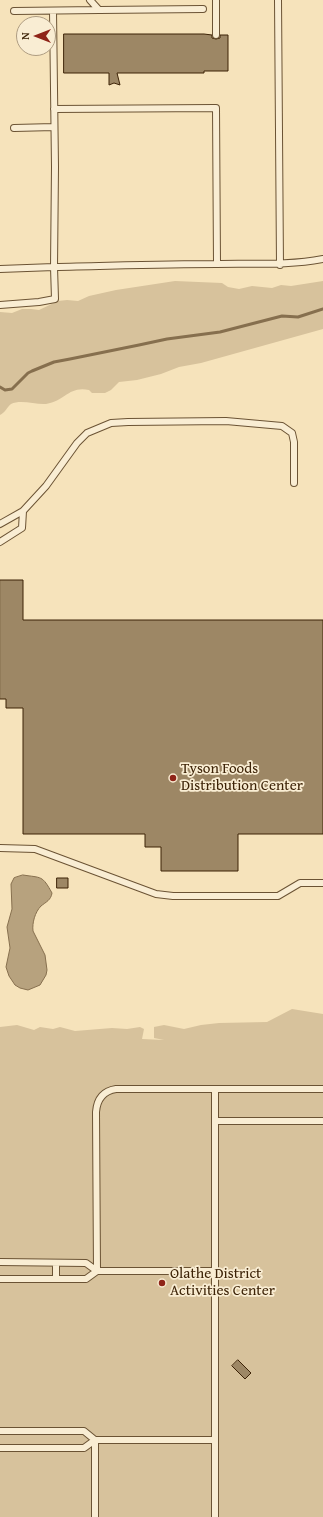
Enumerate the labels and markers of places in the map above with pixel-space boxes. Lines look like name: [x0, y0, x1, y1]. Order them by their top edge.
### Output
place label: Tyson Foods Distribution Center: [181, 760, 303, 795]
marker: Tyson Foods Distribution Center: [168, 773, 178, 783]
place label: Olathe District Activities Center: [170, 1265, 275, 1300]
marker: Olathe District Activities Center: [157, 1278, 167, 1288]

